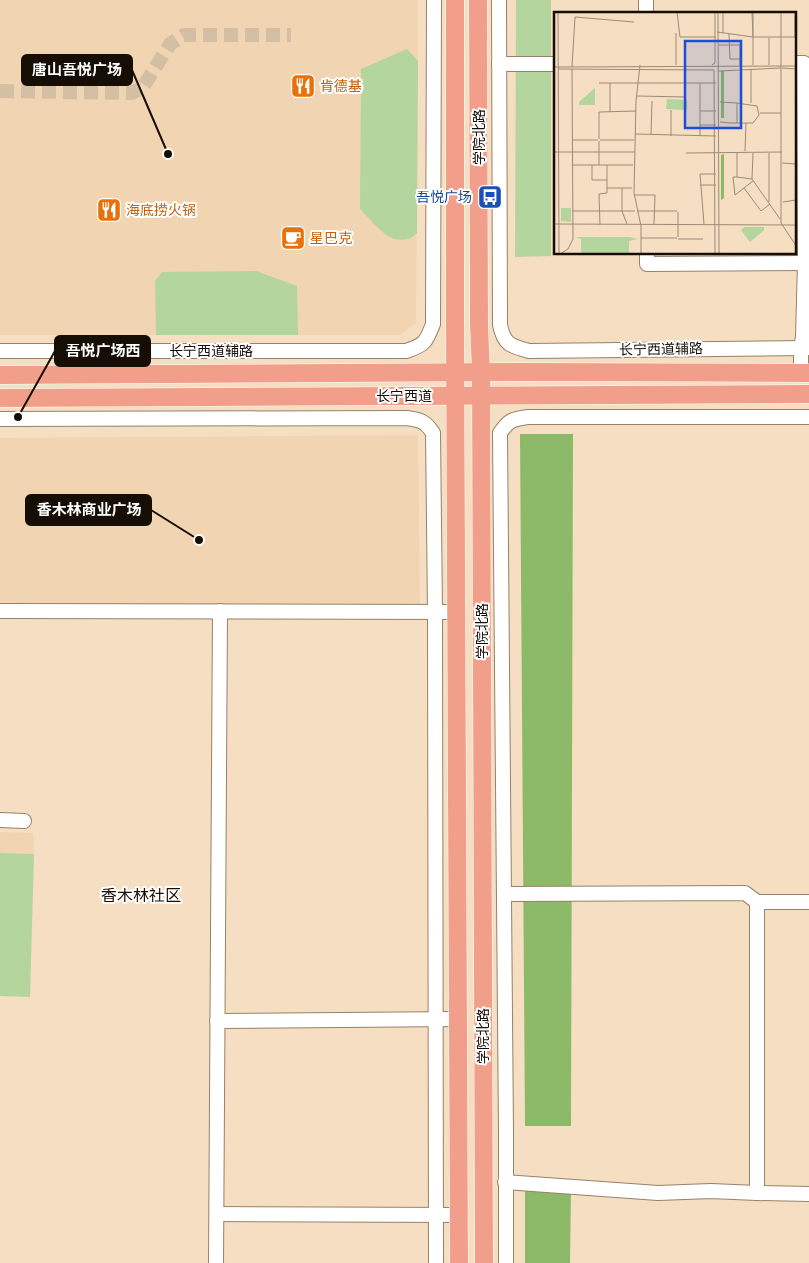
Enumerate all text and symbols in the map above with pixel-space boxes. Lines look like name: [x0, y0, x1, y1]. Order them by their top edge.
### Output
inset map: [554, 12, 796, 255]
callout: 唐山吾悦广场: [22, 55, 132, 85]
text: 唐山吾悦广场: [32, 61, 122, 78]
restaurant icon: 肯德基: [290, 73, 316, 99]
place label: 肯德基: [320, 78, 362, 94]
street label: 学院北路: [471, 109, 487, 165]
bus stop icon: 吾悦广场: [477, 184, 503, 210]
place label: 吾悦广场: [416, 189, 472, 205]
restaurant icon: 海底捞火锅: [96, 197, 122, 223]
place label: 海底捞火锅: [126, 202, 196, 218]
cafe icon: 星巴克: [280, 225, 306, 251]
place label: 星巴克: [310, 230, 352, 246]
callout: 吾悦广场西: [55, 336, 150, 366]
street label: 长宁西道辅路: [619, 340, 703, 358]
text: 吾悦广场西: [65, 342, 141, 359]
street label: 长宁西道辅路: [169, 343, 253, 359]
street label: 长宁西道: [376, 388, 432, 404]
callout: 香木林商业广场: [26, 495, 151, 525]
text: 香木林商业广场: [36, 501, 142, 518]
street label: 学院北路: [474, 603, 490, 659]
district label: 香木林社区: [101, 887, 181, 904]
street label: 学院北路: [475, 1008, 491, 1064]

